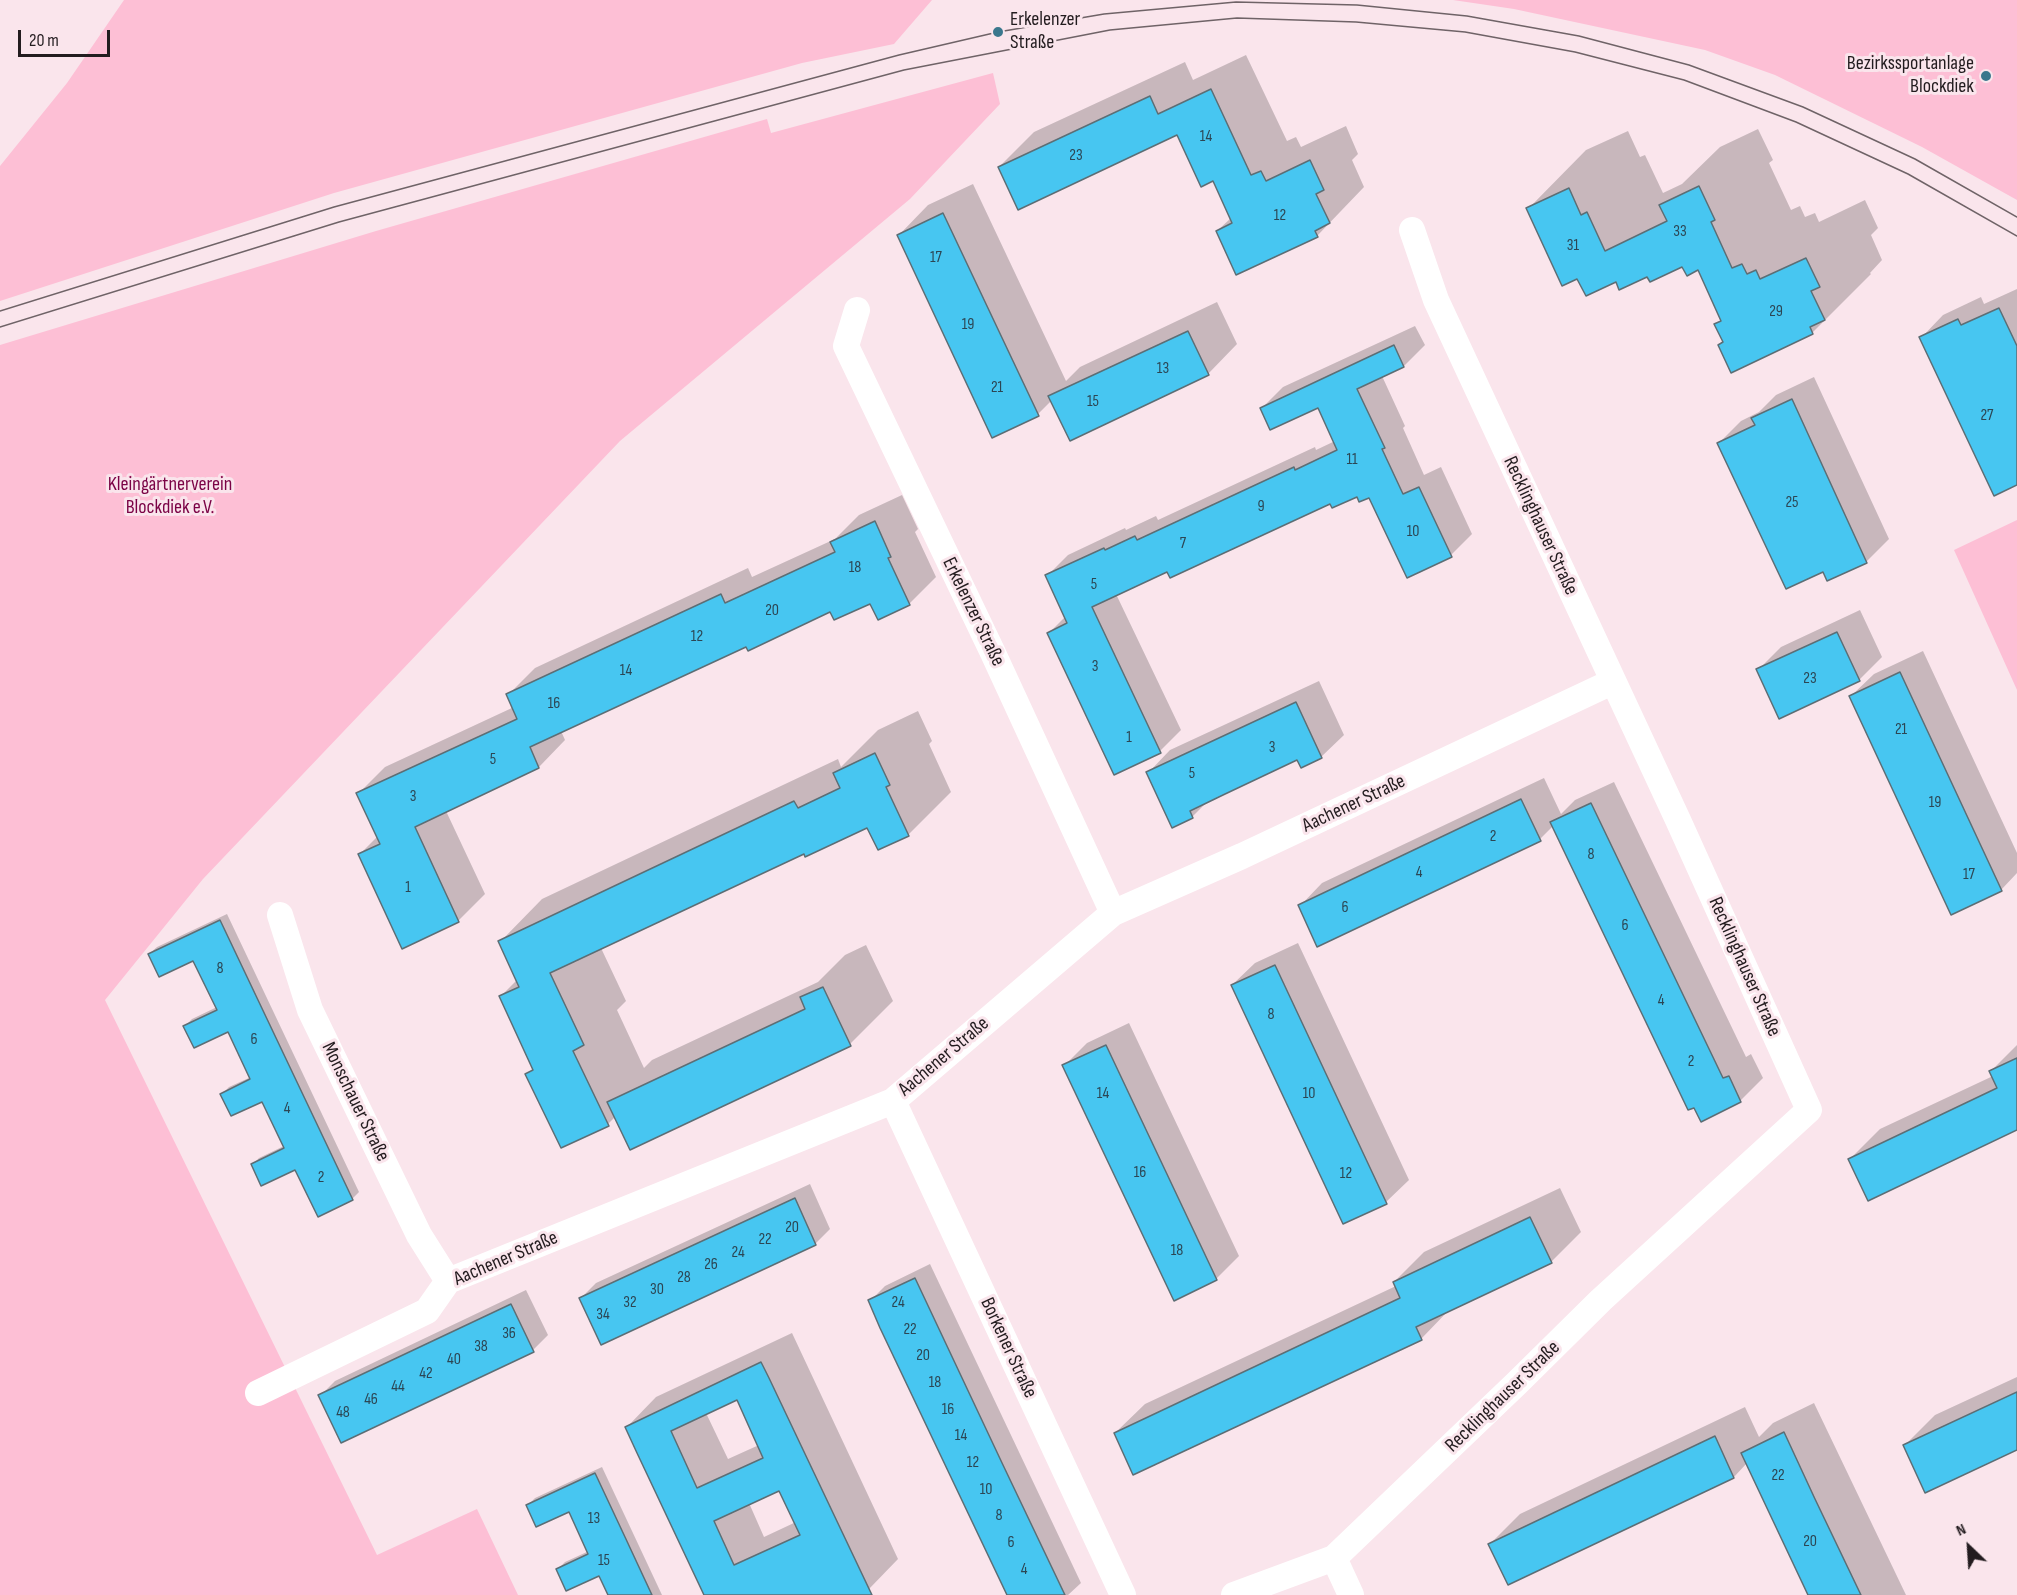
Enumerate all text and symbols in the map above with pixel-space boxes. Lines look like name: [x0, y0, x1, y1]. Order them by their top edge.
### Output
place label: Erkelenzer Straße: [1010, 8, 1080, 55]
scale bar: [21, 18, 112, 56]
marker: Erkelenzer Straße: [991, 25, 1005, 39]
text: 20 m: [29, 30, 59, 51]
place label: Bezirkssportanlage Blockdiek: [1847, 52, 1974, 99]
marker: Bezirkssportanlage Blockdiek: [1979, 69, 1993, 83]
house number: 14: [1200, 127, 1212, 147]
house number: 23: [1069, 146, 1083, 166]
house number: 12: [1274, 206, 1286, 226]
house number: 33: [1673, 222, 1687, 242]
house number: 31: [1567, 236, 1579, 256]
house number: 17: [930, 248, 942, 268]
house number: 29: [1769, 302, 1783, 322]
house number: 19: [962, 315, 974, 335]
house number: 13: [1157, 359, 1169, 379]
house number: 21: [991, 378, 1003, 398]
house number: 15: [1087, 392, 1099, 412]
house number: 27: [1980, 406, 1994, 426]
house number: 11: [1346, 450, 1358, 470]
street label: Recklinghauser Straße: [1497, 453, 1583, 599]
park label: Kleingärtnerverein Blockdiek e.V.: [108, 473, 232, 520]
house number: 25: [1785, 493, 1799, 513]
house number: 9: [1257, 497, 1265, 517]
house number: 10: [1407, 522, 1419, 542]
house number: 7: [1180, 534, 1186, 554]
street label: Erkelenzer Straße: [936, 554, 1010, 670]
house number: 18: [849, 558, 861, 578]
house number: 5: [1091, 575, 1097, 595]
house number: 20: [765, 601, 779, 621]
house number: 12: [691, 627, 703, 647]
house number: 3: [1092, 657, 1098, 677]
house number: 14: [620, 661, 632, 681]
house number: 23: [1803, 669, 1817, 689]
house number: 16: [548, 694, 560, 714]
house number: 21: [1895, 720, 1907, 740]
house number: 1: [1126, 728, 1132, 748]
house number: 3: [1269, 738, 1275, 758]
house number: 5: [490, 750, 496, 770]
house number: 5: [1189, 764, 1195, 784]
street label: Aachener Straße: [1299, 770, 1409, 838]
house number: 3: [410, 787, 416, 807]
house number: 19: [1929, 793, 1941, 813]
house number: 2: [1490, 827, 1496, 847]
house number: 8: [1587, 845, 1595, 865]
house number: 4: [1416, 863, 1422, 883]
house number: 17: [1963, 865, 1975, 885]
house number: 1: [405, 878, 411, 898]
street label: Recklinghauser Straße: [1703, 894, 1785, 1040]
house number: 6: [1341, 898, 1349, 918]
house number: 6: [1621, 916, 1629, 936]
house number: 8: [216, 959, 224, 979]
house number: 4: [1658, 991, 1664, 1011]
house number: 8: [1267, 1005, 1275, 1025]
street label: Aachener Straße: [894, 1012, 994, 1102]
house number: 6: [250, 1030, 258, 1050]
street label: Monschauer Straße: [316, 1038, 394, 1166]
house number: 2: [1688, 1052, 1694, 1072]
house number: 14: [1097, 1084, 1109, 1104]
house number: 10: [1303, 1084, 1315, 1104]
house number: 4: [284, 1099, 290, 1119]
house number: 16: [1134, 1163, 1146, 1183]
house number: 12: [1340, 1164, 1352, 1184]
house number: 2: [318, 1168, 324, 1188]
house number: 20: [785, 1218, 799, 1238]
street label: Aachener Straße: [450, 1226, 562, 1292]
house number: 22: [758, 1230, 772, 1250]
house number: 18: [1171, 1241, 1183, 1261]
house number: 24: [731, 1243, 745, 1263]
house number: 26: [704, 1255, 718, 1275]
house number: 28: [677, 1268, 691, 1288]
house number: 30: [650, 1280, 664, 1300]
house number: 32: [623, 1293, 637, 1313]
house number: 24: [891, 1293, 905, 1313]
street label: Borkener Straße: [974, 1294, 1042, 1402]
house number: 34: [596, 1305, 610, 1325]
house number: 22: [903, 1320, 917, 1340]
house number: 36: [502, 1324, 516, 1344]
street label: Recklinghauser Straße: [1441, 1336, 1565, 1458]
house number: 38: [474, 1337, 488, 1357]
house number: 20: [916, 1346, 930, 1366]
house number: 40: [447, 1350, 461, 1370]
house number: 42: [419, 1364, 433, 1384]
house number: 18: [929, 1373, 941, 1393]
house number: 44: [391, 1377, 405, 1397]
house number: 46: [364, 1390, 378, 1410]
house number: 16: [942, 1400, 954, 1420]
house number: 48: [336, 1403, 350, 1423]
house number: 14: [955, 1426, 967, 1446]
house number: 12: [967, 1453, 979, 1473]
house number: 22: [1771, 1466, 1785, 1486]
house number: 10: [980, 1480, 992, 1500]
house number: 8: [995, 1506, 1003, 1526]
house number: 13: [588, 1509, 600, 1529]
north arrow: [1939, 1517, 1999, 1577]
text: N: [1953, 1520, 1969, 1541]
house number: 20: [1803, 1532, 1817, 1552]
house number: 6: [1007, 1533, 1015, 1553]
house number: 15: [598, 1551, 610, 1571]
house number: 4: [1021, 1560, 1027, 1580]

